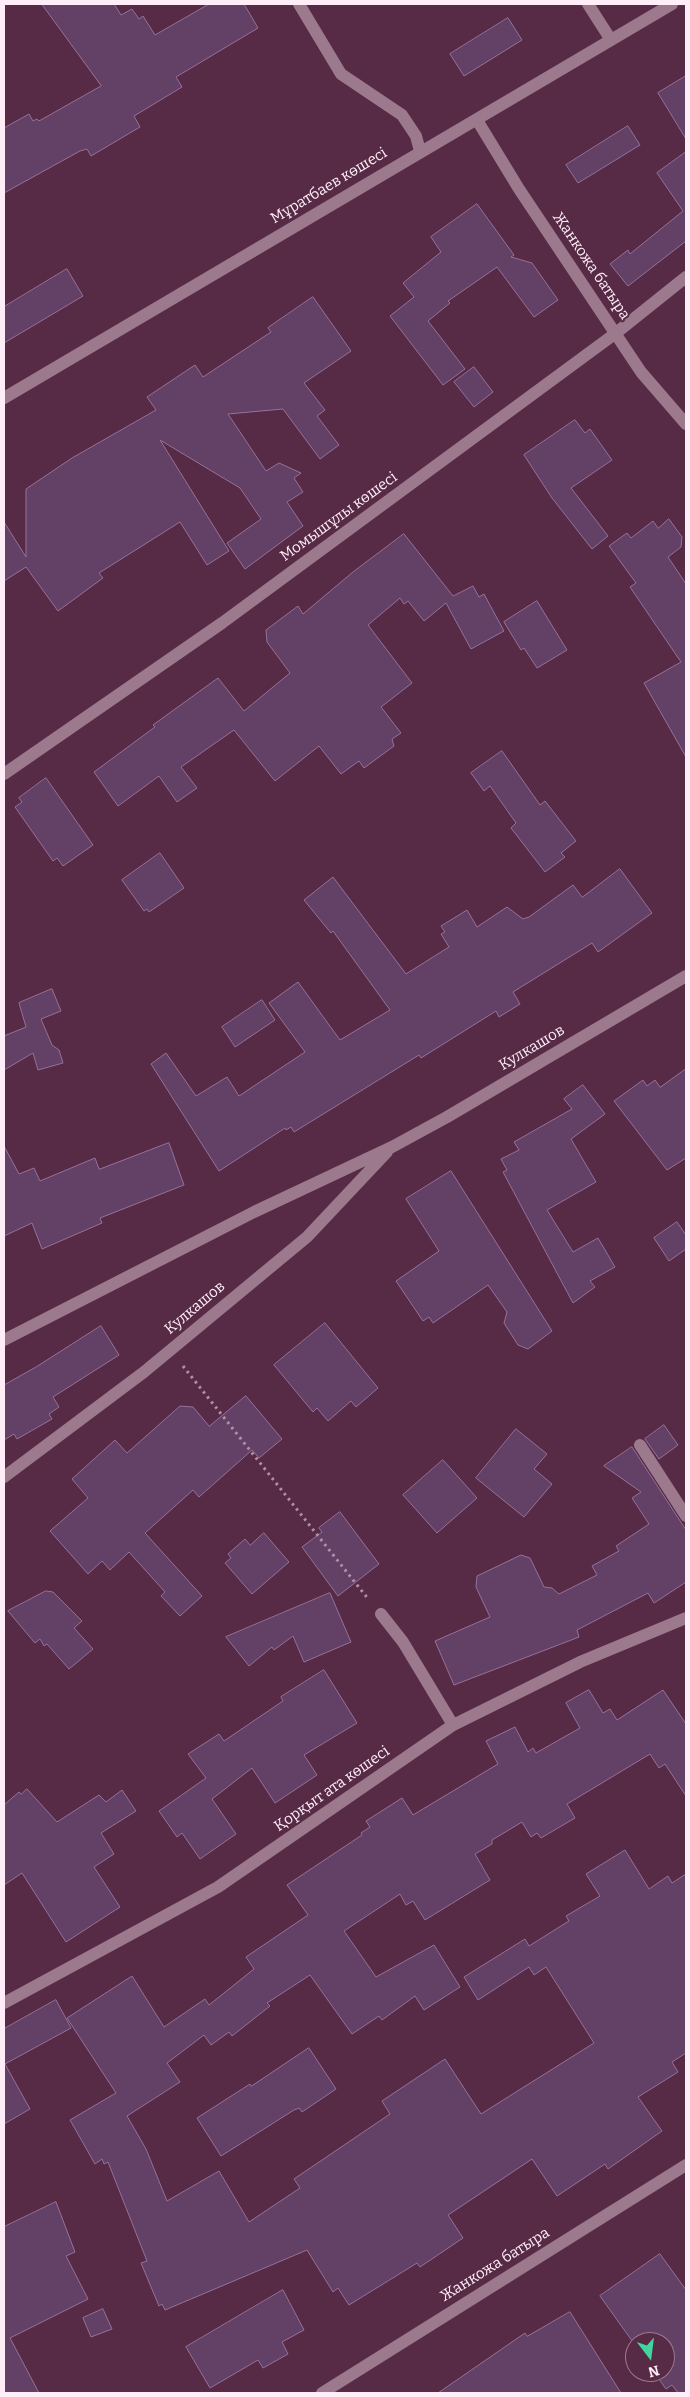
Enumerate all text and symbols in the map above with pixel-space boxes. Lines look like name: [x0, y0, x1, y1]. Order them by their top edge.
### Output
street label: Мұратбаев көшесі: [268, 144, 390, 228]
street label: Жанкожа батыра: [548, 209, 634, 323]
street label: Момышұлы көшесі: [277, 469, 401, 565]
street label: Кулкашов: [496, 1021, 568, 1075]
street label: Кулкашов: [161, 1278, 229, 1338]
street label: Қорқыт ата көшесі: [271, 1742, 393, 1836]
street label: Жанкожа батыра: [437, 2224, 553, 2306]
north arrow: [625, 2332, 675, 2382]
text: N: [646, 2361, 661, 2381]

